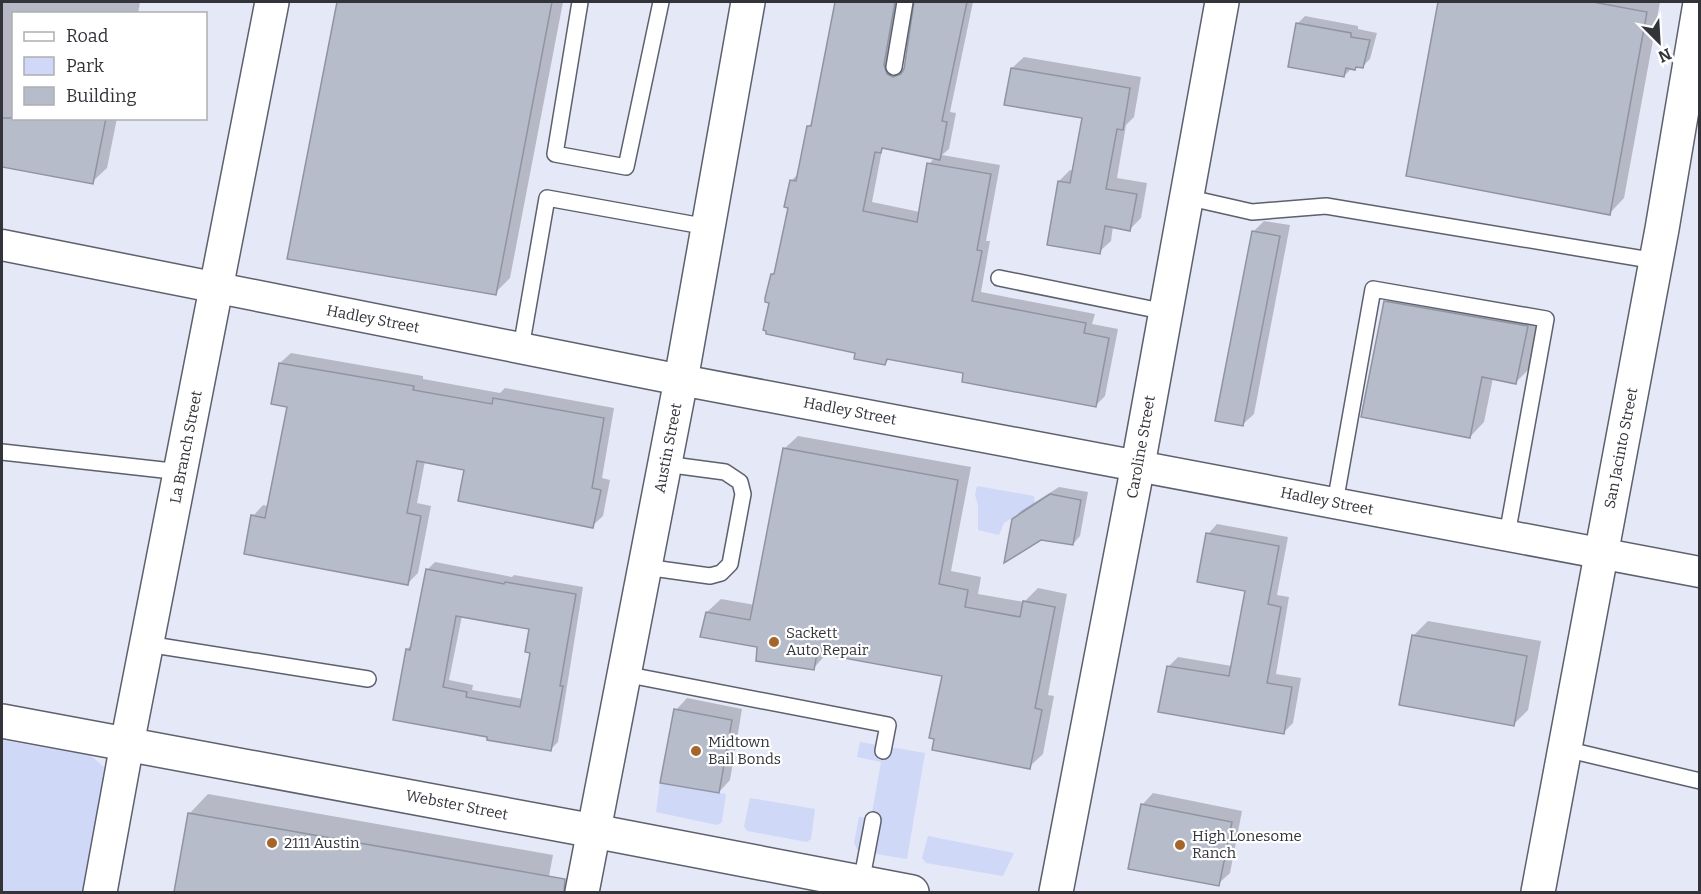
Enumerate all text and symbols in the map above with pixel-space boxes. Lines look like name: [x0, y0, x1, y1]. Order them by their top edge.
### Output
legend: [12, 12, 207, 120]
north arrow: [1629, 12, 1689, 72]
text: Road: [66, 25, 109, 47]
text: N: [1655, 44, 1674, 66]
text: Park: [66, 55, 105, 77]
text: Building: [66, 85, 137, 107]
street label: Hadley Street: [325, 301, 422, 337]
street label: San Jacinto Street: [1600, 385, 1642, 510]
street label: La Branch Street: [166, 388, 206, 505]
street label: Hadley Street: [802, 393, 899, 429]
street label: Caroline Street: [1123, 394, 1159, 500]
street label: Austin Street: [650, 401, 686, 495]
street label: Hadley Street: [1279, 483, 1376, 519]
place label: Sackett Auto Repair: [786, 624, 869, 659]
marker: Sackett Auto Repair: [767, 635, 781, 649]
place label: Midtown Bail Bonds: [708, 733, 781, 768]
marker: Midtown Bail Bonds: [689, 744, 703, 758]
street label: Webster Street: [404, 786, 510, 824]
place label: High Lonesome Ranch: [1192, 827, 1302, 862]
place label: 2111 Austin: [284, 834, 360, 852]
marker: 2111 Austin: [265, 836, 279, 850]
marker: High Lonesome Ranch: [1173, 838, 1187, 852]

